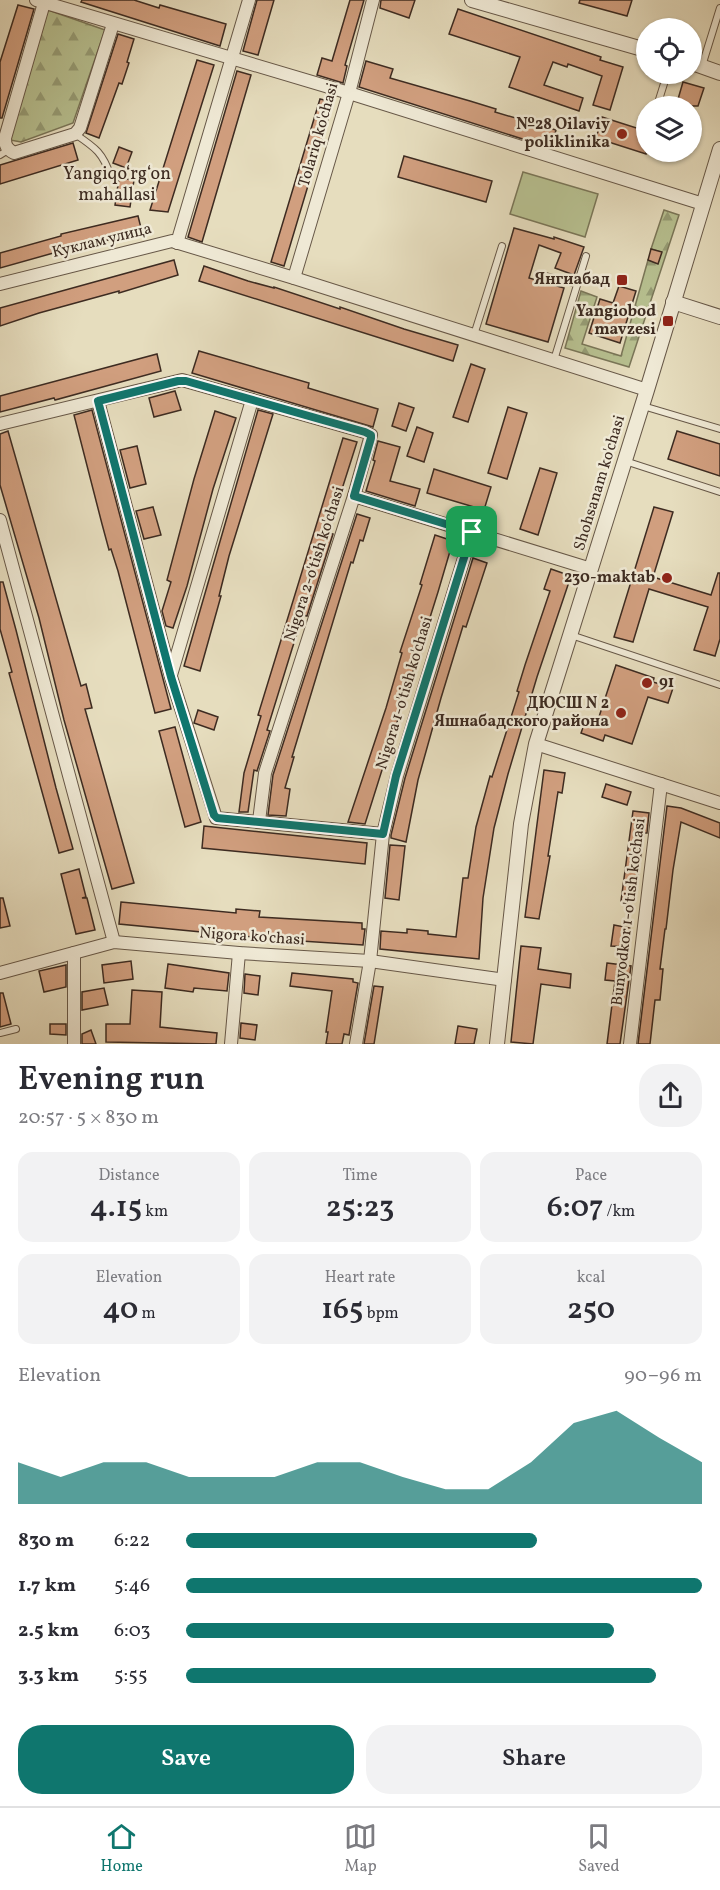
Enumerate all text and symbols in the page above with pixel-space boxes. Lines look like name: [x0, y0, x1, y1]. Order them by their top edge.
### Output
map controls: [636, 18, 702, 162]
button: locate: [636, 18, 702, 84]
street label: Tolariq ko'chasi: [294, 80, 344, 190]
button: layers: [636, 96, 702, 162]
place label: №28 Oilaviy poliklinika: [516, 114, 610, 154]
marker: №28 Oilaviy poliklinika: [615, 127, 629, 141]
district label: Yangiqoʻrgʻon mahallasi: [63, 162, 171, 208]
street label: Куклам улица: [50, 218, 154, 264]
place label: Янгиабад: [534, 269, 610, 291]
marker: Янгиабад: [615, 273, 629, 287]
place label: Yangiobod mavzesi: [576, 301, 656, 341]
marker: Yangiobod mavzesi: [661, 314, 675, 328]
street label: Shohsanam ko'chasi: [569, 412, 631, 553]
street label: Nigora 2-o'tish ko'chasi: [279, 483, 351, 644]
pin: [446, 506, 497, 557]
icon: arrive: [455, 515, 488, 548]
place label: 230-maktab: [564, 567, 655, 589]
marker: 230-maktab: [660, 571, 674, 585]
street label: Nigora 1-o'tish ko'chasi: [371, 613, 439, 772]
place label: 91: [659, 672, 674, 694]
marker: 91: [640, 676, 654, 690]
place label: ДЮСШ N 2 Яшнабадского района: [434, 693, 609, 733]
marker: ДЮСШ N 2 Яшнабадского района: [614, 706, 628, 720]
street label: Bunyodkor 1-o'tish ko'chasi: [607, 817, 651, 1007]
street label: Nigora ko'chasi: [198, 922, 306, 952]
text: Evening run: [18, 1058, 205, 1104]
button: share: [639, 1064, 702, 1127]
text: 20:57 · 5 × 830 m: [18, 1104, 159, 1132]
text: Distance: [98, 1165, 160, 1187]
text: Time: [342, 1165, 378, 1187]
text: Pace: [575, 1165, 607, 1187]
text: 4.15: [90, 1187, 142, 1229]
text: 25:23: [326, 1187, 394, 1229]
text: 6:07: [547, 1187, 603, 1229]
text: km: [142, 1201, 168, 1223]
text: /km: [603, 1201, 635, 1223]
text: Elevation: [96, 1267, 162, 1289]
text: Heart rate: [325, 1267, 395, 1289]
text: kcal: [577, 1267, 605, 1289]
text: 40: [102, 1289, 138, 1331]
text: 165: [321, 1289, 364, 1331]
text: 250: [567, 1289, 615, 1331]
text: m: [138, 1303, 156, 1325]
text: bpm: [364, 1303, 399, 1325]
text: Elevation: [18, 1362, 101, 1390]
text: 90–96 m: [624, 1362, 702, 1390]
text: 830 m: [18, 1527, 74, 1555]
text: 6:22: [114, 1527, 150, 1555]
text: 1.7 km: [18, 1572, 76, 1600]
text: 5:46: [114, 1572, 150, 1600]
text: 2.5 km: [18, 1617, 79, 1645]
text: 6:03: [114, 1617, 151, 1645]
text: 3.3 km: [18, 1662, 79, 1690]
text: 5:55: [114, 1662, 148, 1690]
button: Save: [18, 1725, 354, 1794]
button: Share: [366, 1725, 702, 1794]
tab: Home: [101, 1820, 143, 1878]
tab: Map: [344, 1820, 377, 1878]
tab: Saved: [578, 1820, 619, 1878]

